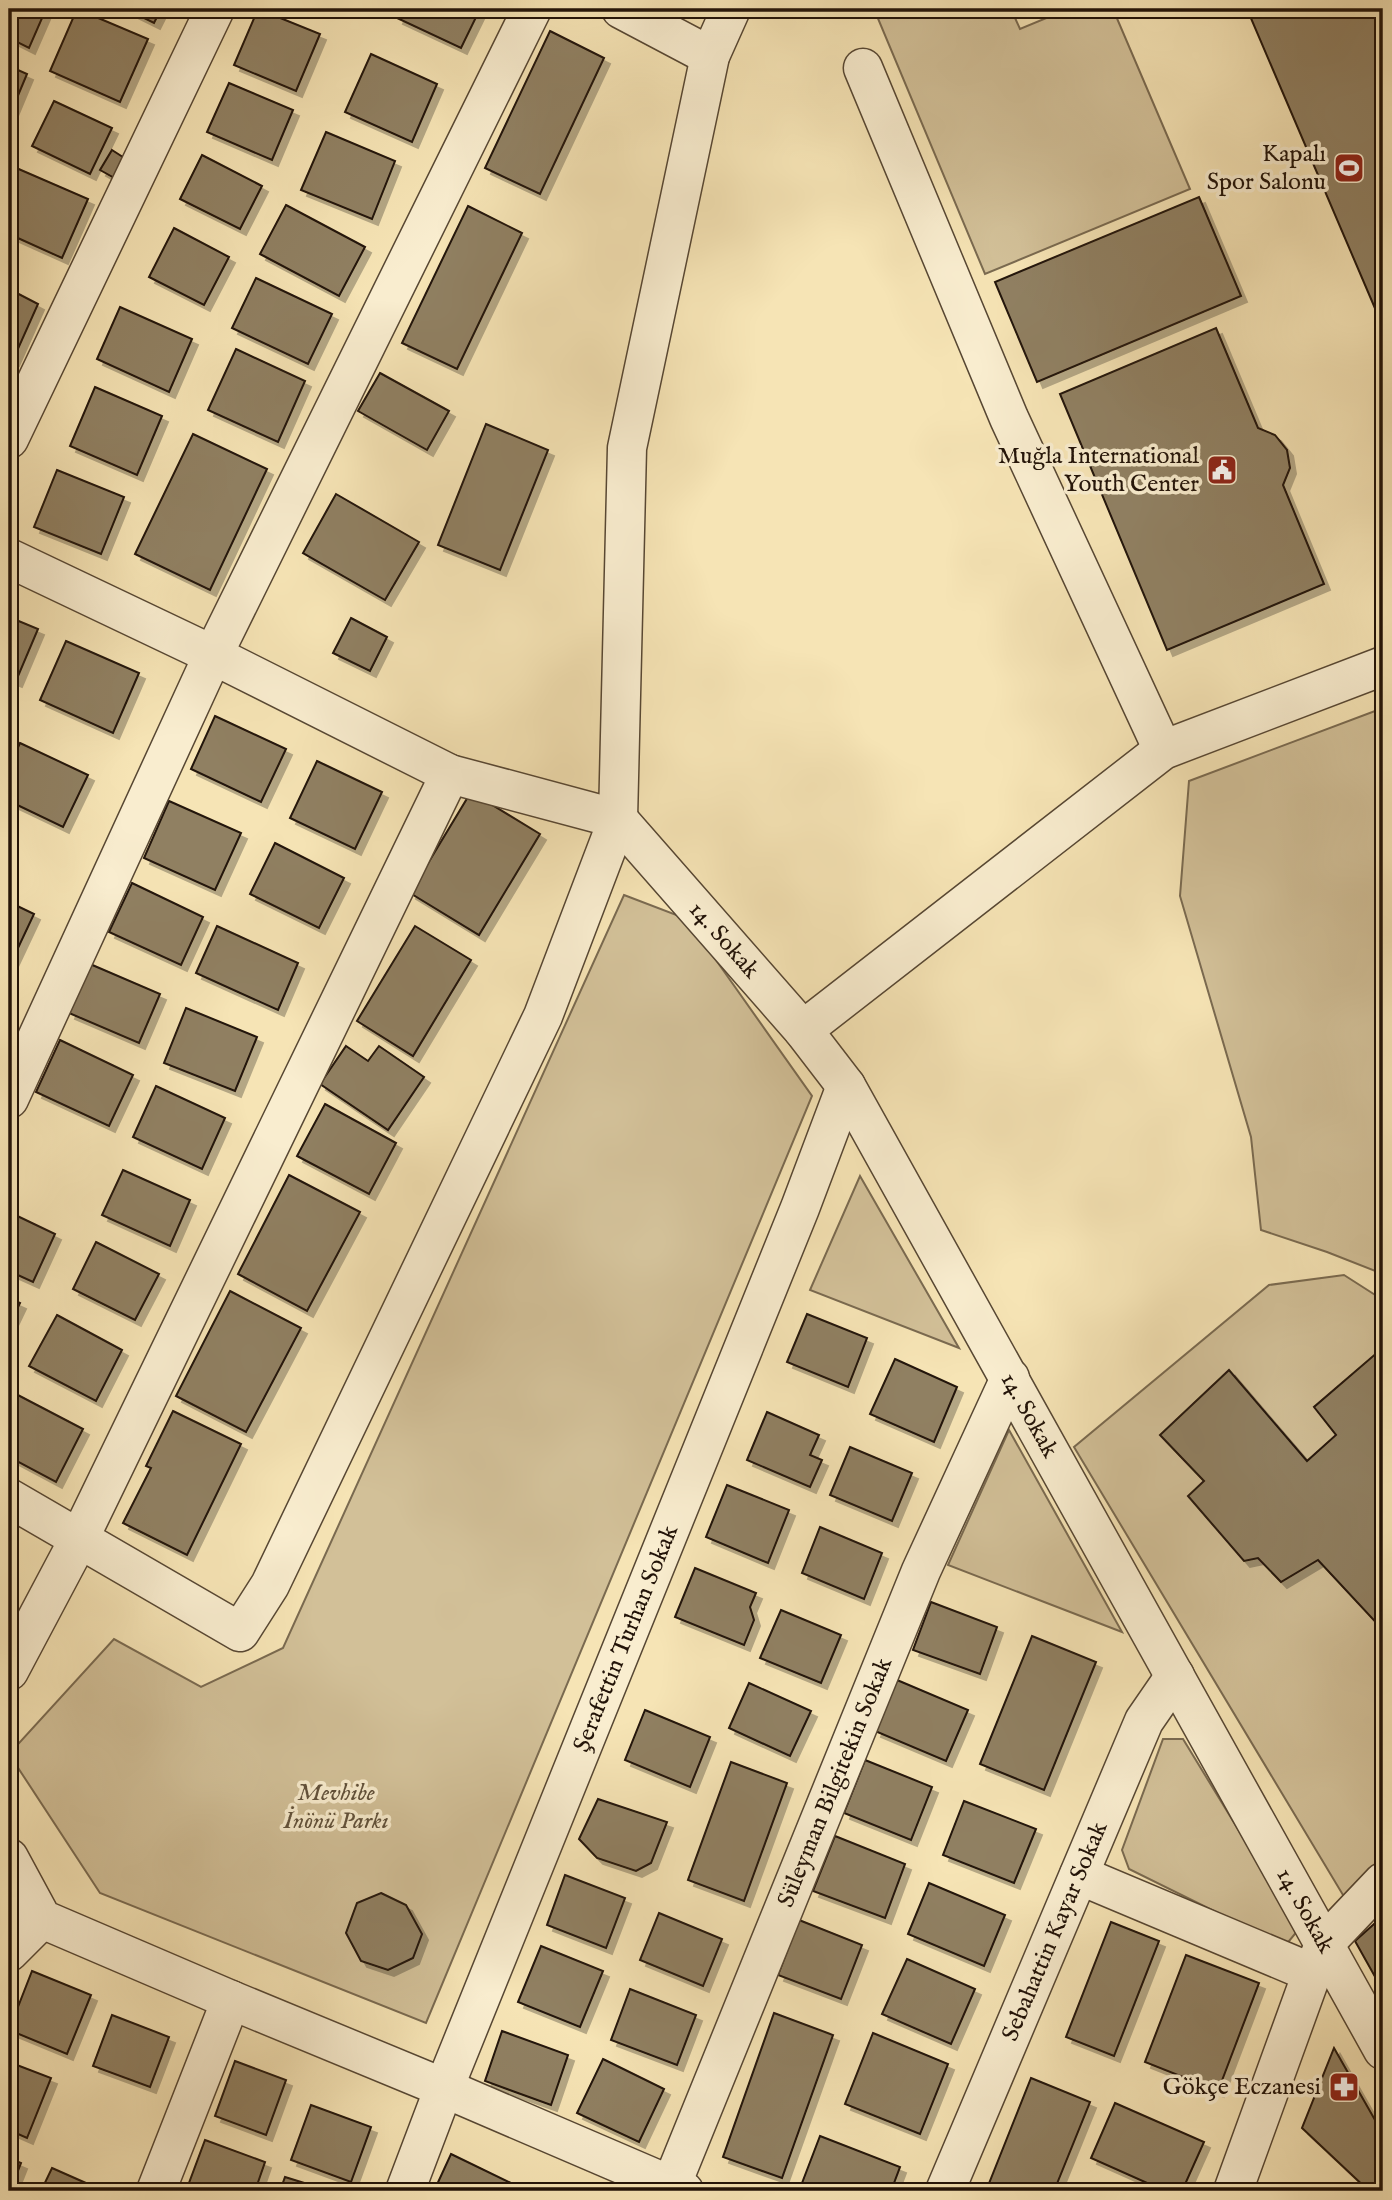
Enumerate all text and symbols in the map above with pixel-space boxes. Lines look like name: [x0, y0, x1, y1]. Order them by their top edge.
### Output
place label: Kapalı Spor Salonu: [1207, 139, 1326, 198]
sports icon: Kapalı Spor Salonu: [1332, 151, 1366, 185]
place label: Muğla International Youth Center: [998, 441, 1199, 500]
public building icon: Muğla International Youth Center: [1205, 453, 1239, 487]
street label: 14. Sokak: [682, 895, 767, 985]
street label: 14. Sokak: [993, 1367, 1066, 1463]
street label: Şerafettin Turhan Sokak: [566, 1520, 686, 1757]
street label: Süleyman Bilgitekin Sokak: [770, 1653, 900, 1912]
park label: Mevhibe İnönü Parkı: [282, 1778, 389, 1837]
street label: Sebahattin Kayar Sokak: [995, 1817, 1115, 2046]
street label: 14. Sokak: [1269, 1862, 1342, 1959]
pharmacy icon: Gökçe Eczanesi: [1327, 2070, 1361, 2104]
place label: Gökçe Eczanesi: [1163, 2072, 1321, 2103]

